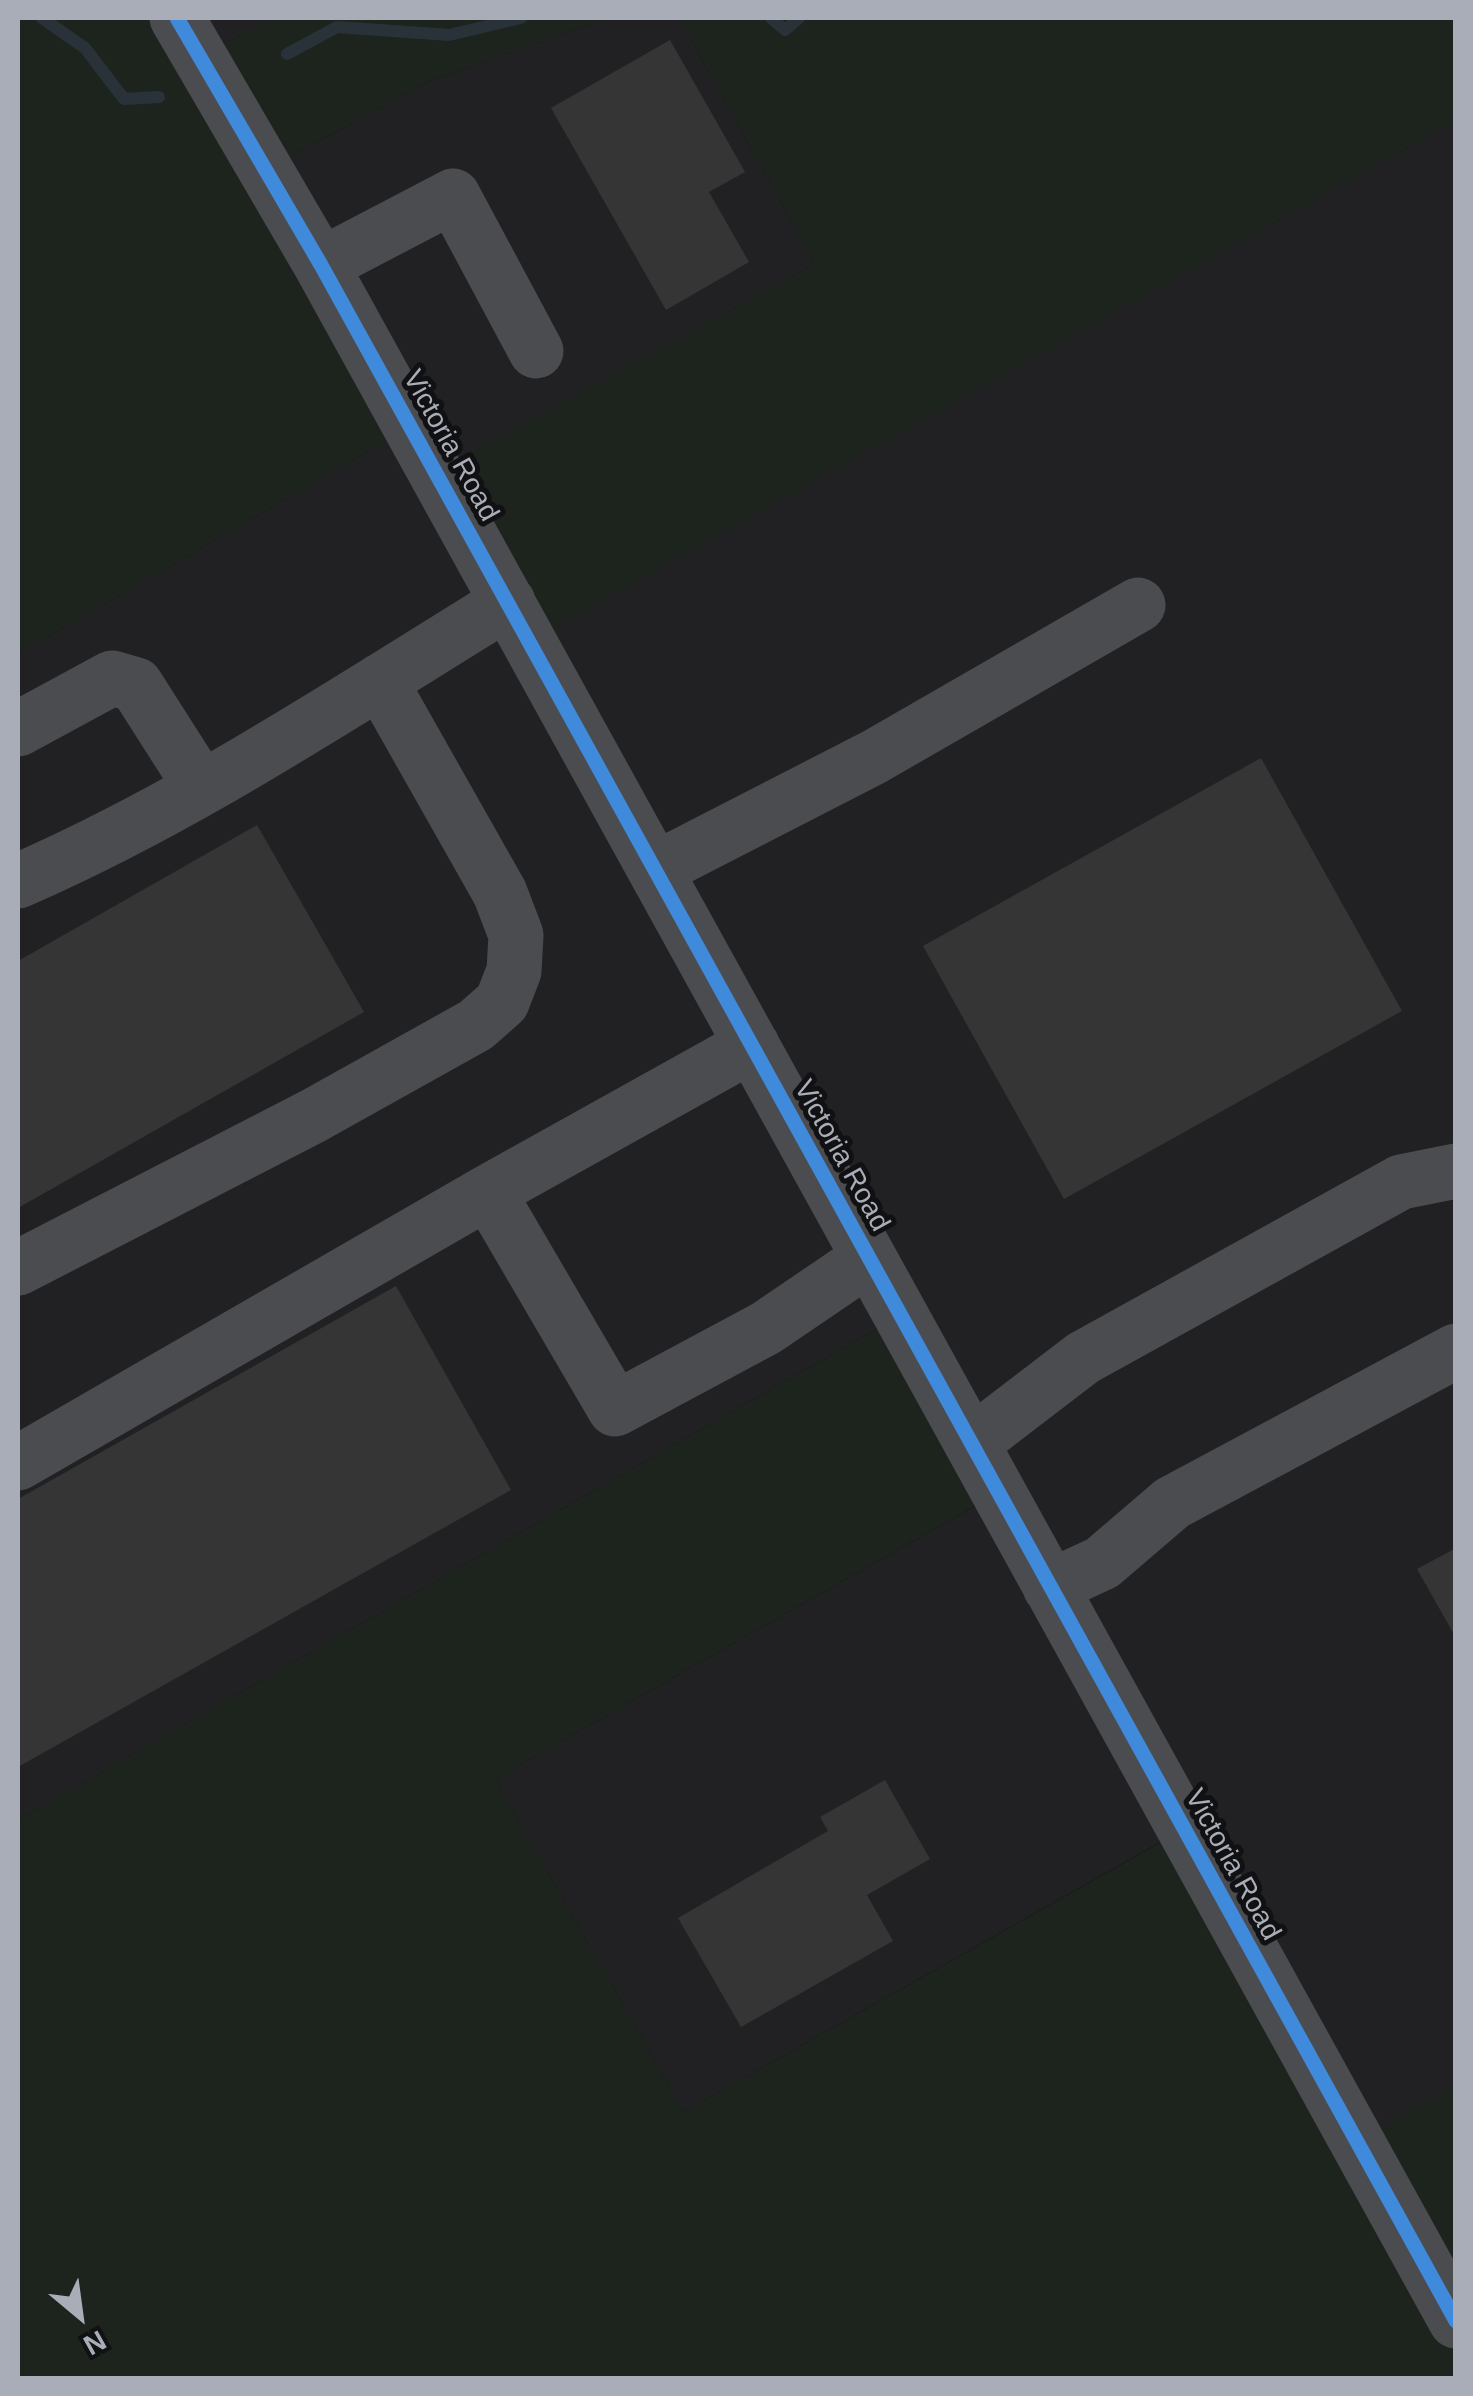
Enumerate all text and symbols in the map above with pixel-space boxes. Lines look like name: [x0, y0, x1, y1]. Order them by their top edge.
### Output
street label: Victoria Road: [395, 365, 505, 527]
street label: Victoria Road: [786, 1075, 896, 1237]
street label: Victoria Road: [1177, 1784, 1287, 1946]
north arrow: [30, 2266, 130, 2366]
text: N: [78, 2324, 111, 2361]

